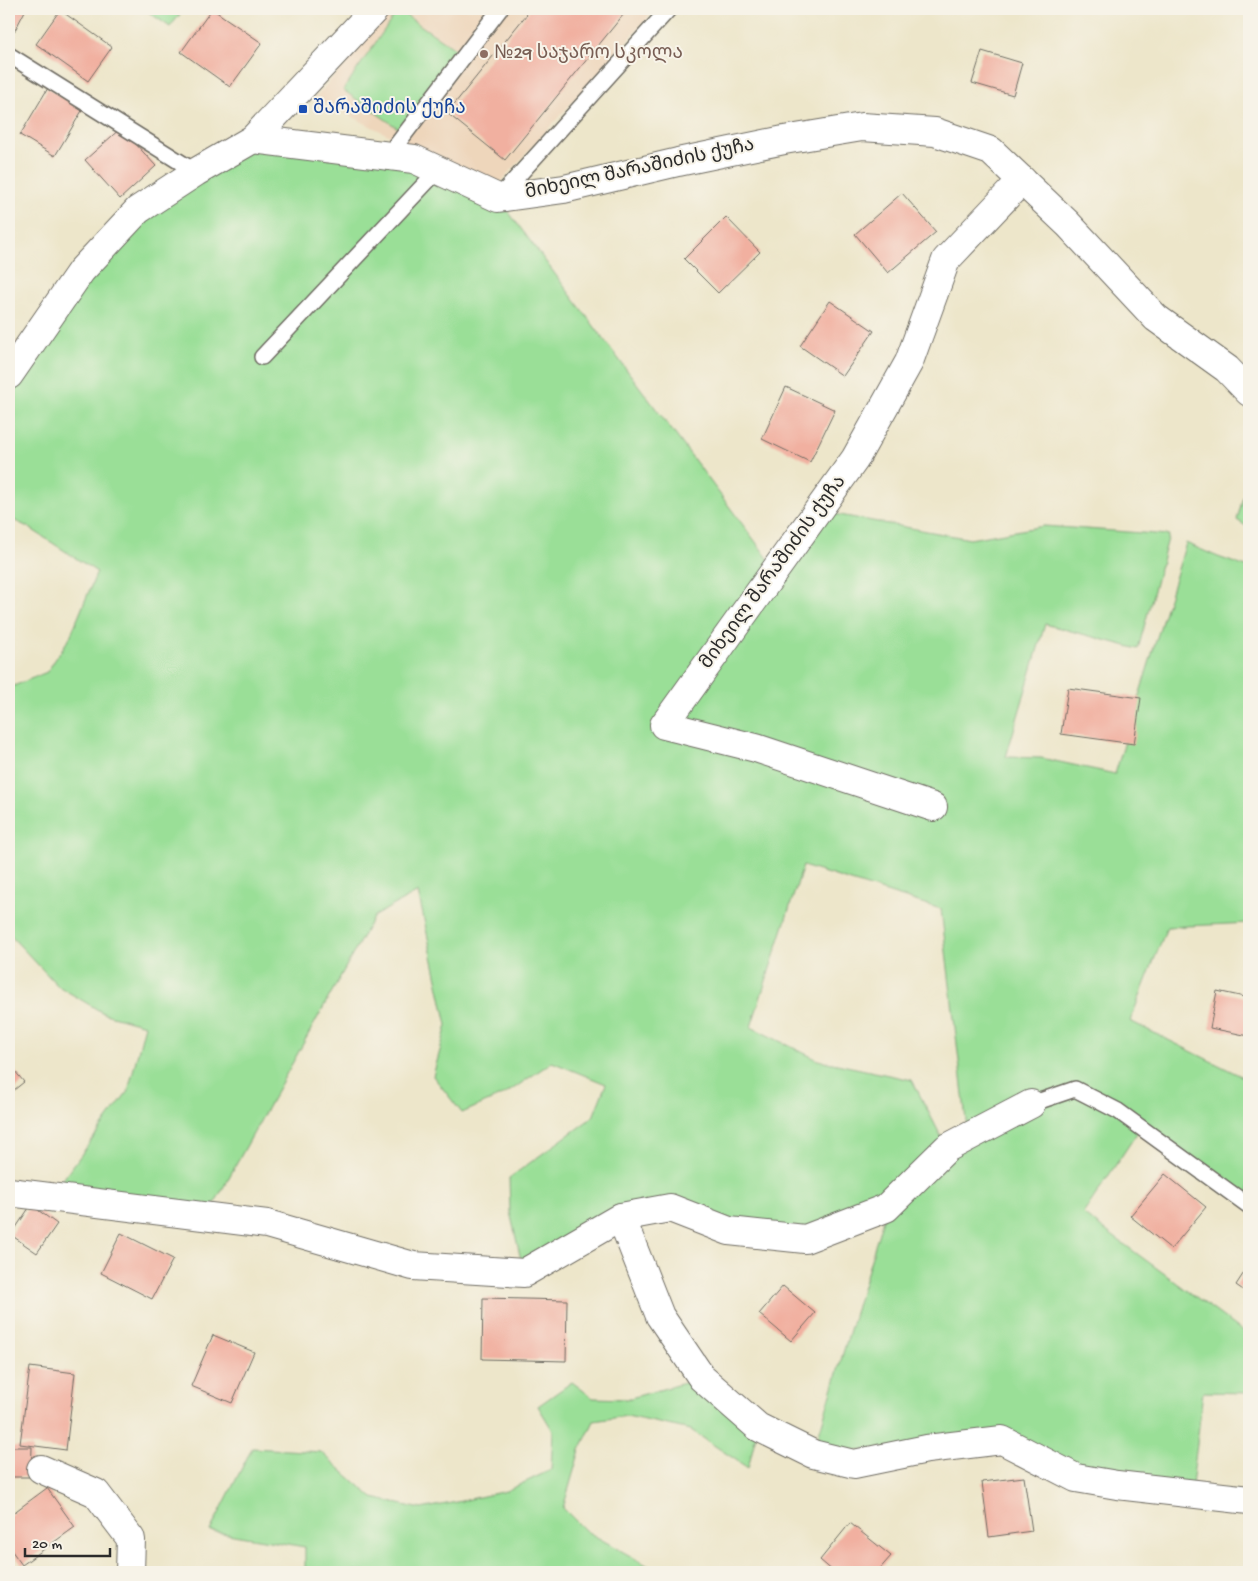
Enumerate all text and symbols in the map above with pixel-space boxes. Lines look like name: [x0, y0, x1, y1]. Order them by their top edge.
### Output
place label: №29 საჯარო სკოლა: [494, 42, 683, 66]
marker: №29 საჯარო სკოლა: [478, 48, 490, 60]
place label: შარაშიძის ქუჩა: [313, 97, 466, 121]
marker: შარაშიძის ქუჩა: [297, 103, 309, 115]
street label: მიხეილ შარაშიძის ქუჩა: [523, 133, 757, 206]
street label: მიხეილ შარაშიძის ქუჩა: [695, 471, 852, 674]
scale bar: [25, 1526, 110, 1558]
text: 20 m: [32, 1536, 62, 1554]

